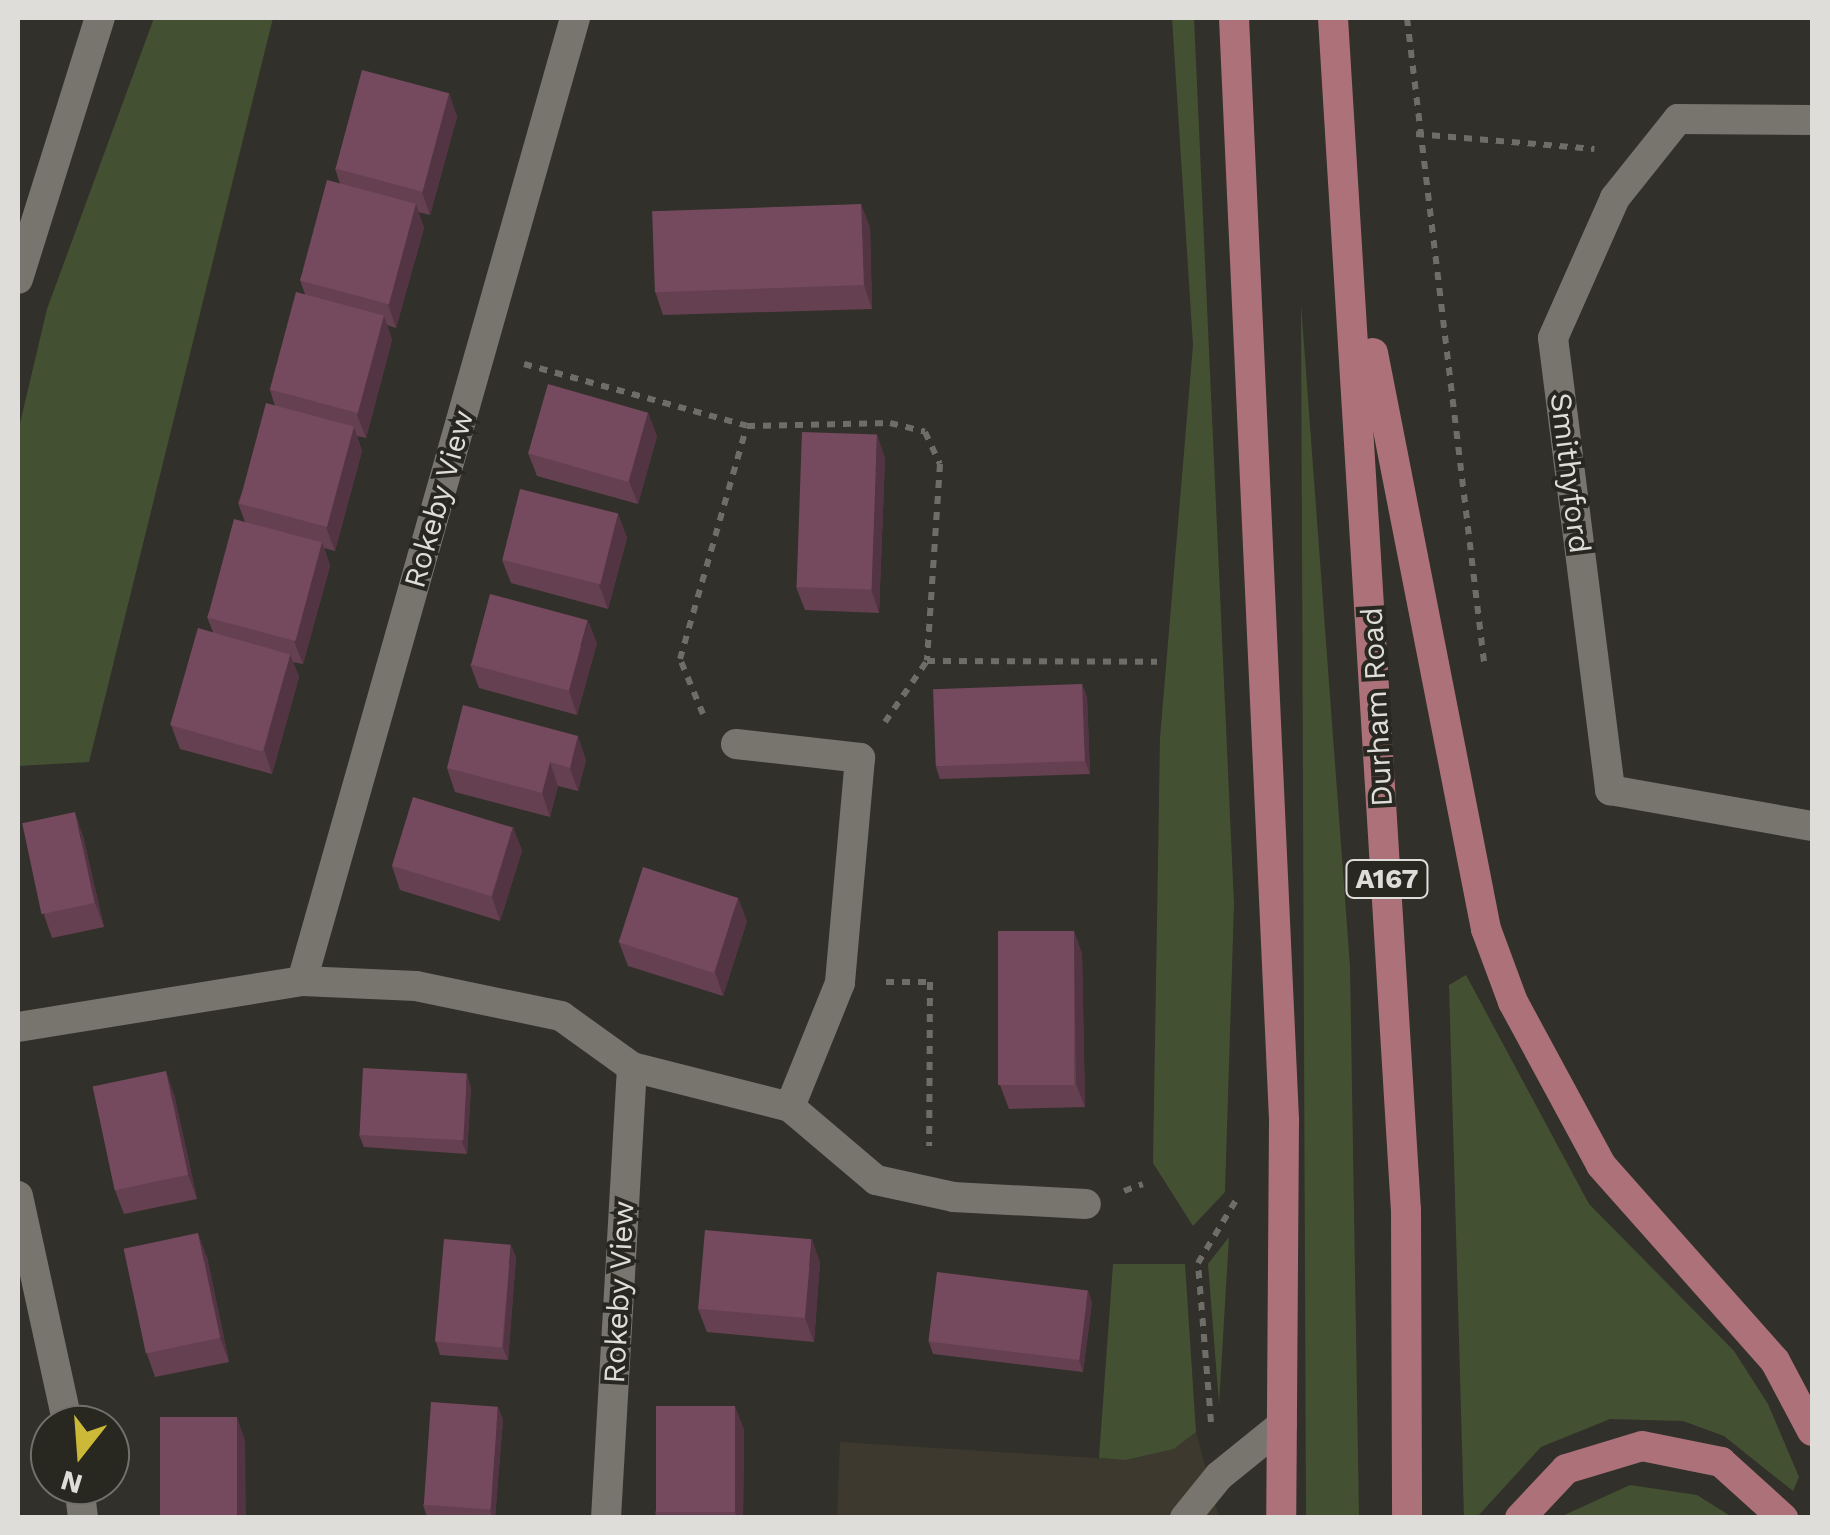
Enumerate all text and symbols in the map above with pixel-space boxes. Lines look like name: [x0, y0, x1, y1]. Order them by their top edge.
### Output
street label: Smithyford: [1542, 391, 1598, 555]
street label: Rokeby View: [396, 405, 482, 593]
street label: Durham Road: [1354, 606, 1400, 808]
road number: A167: [1344, 856, 1430, 902]
street label: Rokeby View: [596, 1199, 642, 1385]
north arrow: [30, 1405, 130, 1505]
text: N: [57, 1463, 86, 1501]

